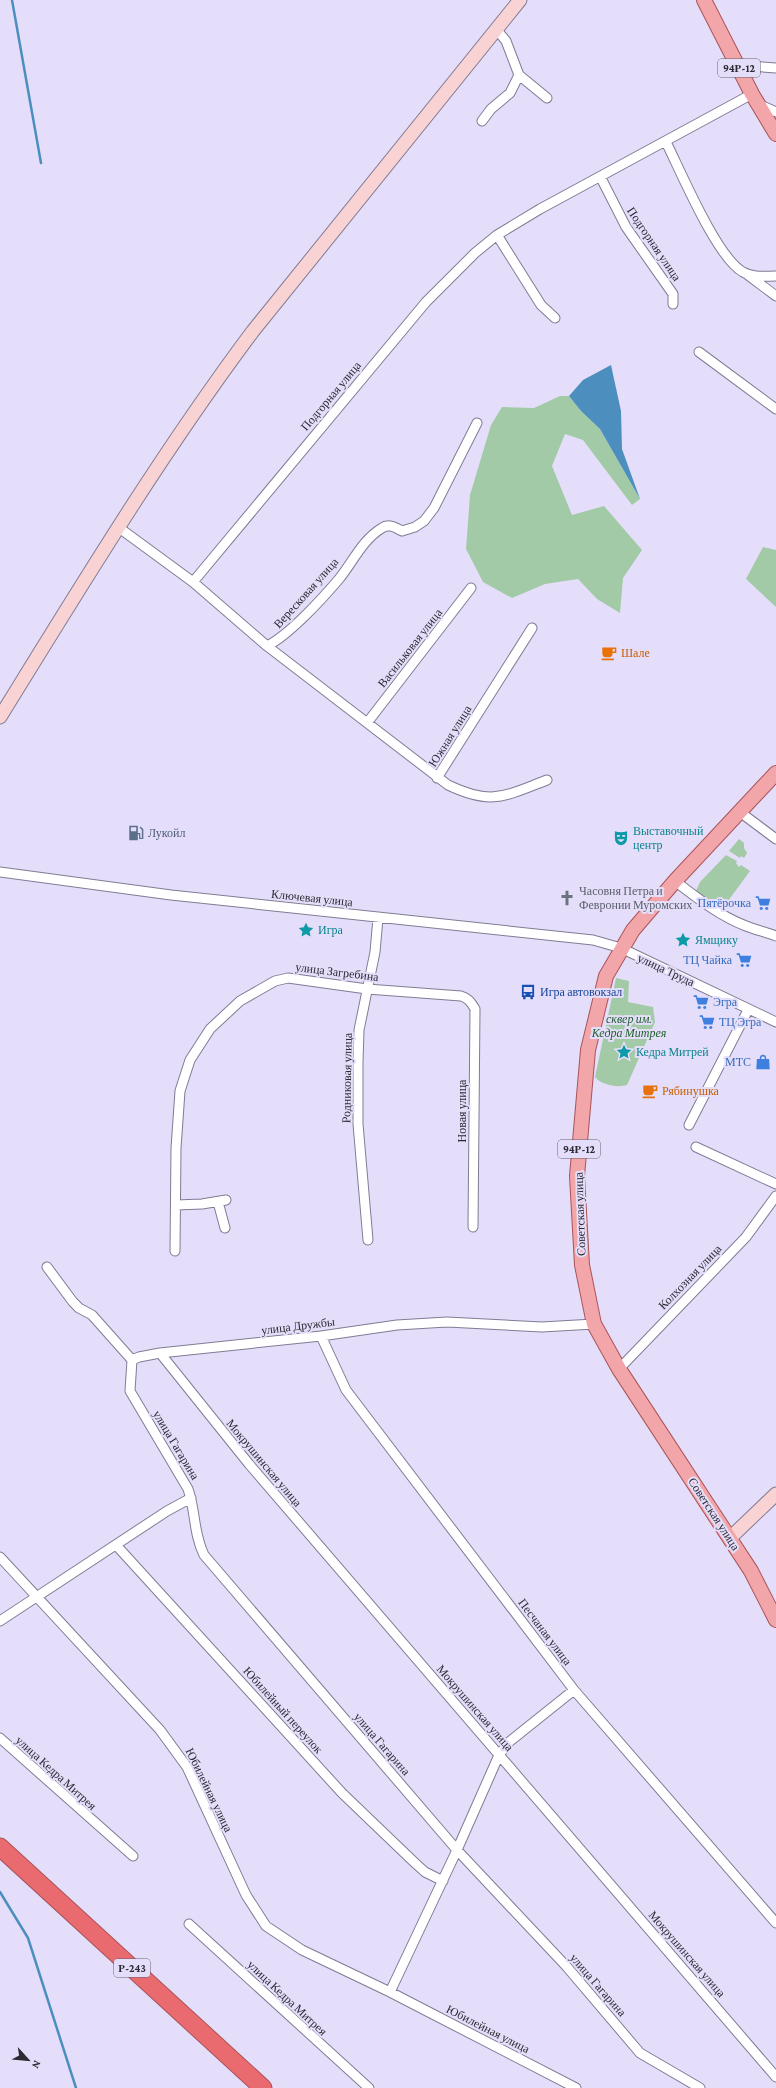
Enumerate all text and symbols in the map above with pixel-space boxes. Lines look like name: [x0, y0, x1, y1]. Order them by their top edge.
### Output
road number: 94Р-12: [718, 59, 760, 77]
street label: Подгорная улица: [624, 204, 684, 284]
street label: Подгорная улица: [298, 358, 364, 434]
street label: Вересковая улица: [271, 554, 342, 631]
street label: Васильковая улица: [375, 605, 445, 690]
cafe icon: Шале: [600, 644, 618, 662]
place label: Шале: [621, 646, 650, 660]
street label: Южная улица: [426, 702, 475, 769]
fuel station icon: Лукойл: [127, 824, 145, 842]
place label: Выставочный центр: [633, 824, 704, 852]
place label: Лукойл: [148, 826, 185, 840]
theatre icon: Выставочный центр: [612, 829, 630, 847]
place label: Часовня Петра и Февронии Муромских: [579, 884, 692, 912]
street label: Ключевая улица: [270, 887, 354, 909]
church icon: Часовня Петра и Февронии Муромских: [558, 889, 576, 907]
supermarket icon: Пятёрочка: [754, 894, 772, 912]
place label: Пятёрочка: [698, 896, 752, 910]
place icon: Игра: [297, 921, 315, 939]
place label: Игра: [318, 923, 344, 937]
place icon: Ямщику: [674, 931, 692, 949]
place label: Ямщику: [695, 933, 738, 947]
street label: улица Труда: [635, 951, 697, 990]
supermarket icon: ТЦ Чайка: [735, 951, 753, 969]
place label: ТЦ Чайка: [683, 953, 733, 967]
street label: улица Загребина: [295, 960, 380, 984]
bus stop icon: Игра автовокзал: [519, 983, 537, 1001]
place label: Игра автовокзал: [540, 985, 622, 999]
supermarket icon: Эгра: [692, 993, 710, 1011]
place label: Эгра: [713, 995, 738, 1009]
park label: сквер им. Кедра Митрея: [591, 1012, 667, 1040]
supermarket icon: ТЦ Эгра: [698, 1013, 716, 1031]
place label: ТЦ Эгра: [719, 1015, 762, 1029]
street label: Родниковая улица: [339, 1032, 355, 1123]
place icon: Кедра Митрей: [615, 1043, 633, 1061]
place label: Кедра Митрей: [636, 1045, 709, 1059]
shop icon: МТС: [754, 1053, 772, 1071]
place label: МТС: [725, 1055, 751, 1069]
street label: Новая улица: [455, 1079, 469, 1142]
cafe icon: Рябинушка: [641, 1082, 659, 1100]
place label: Рябинушка: [662, 1084, 720, 1098]
road number: 94Р-12: [558, 1140, 600, 1158]
street label: Советская улица: [572, 1171, 588, 1256]
street label: Колхозная улица: [656, 1241, 725, 1312]
street label: улица Дружбы: [260, 1315, 336, 1337]
street label: улица Гагарина: [150, 1408, 203, 1483]
street label: Мокрушинская улица: [223, 1416, 305, 1510]
street label: Советская улица: [685, 1475, 743, 1554]
street label: Песчаная улица: [515, 1596, 575, 1669]
street label: Мокрушинская улица: [434, 1662, 517, 1755]
street label: Юбилейный переулок: [240, 1664, 326, 1756]
street label: улица Гагарина: [351, 1710, 413, 1779]
street label: улица Кедра Митрея: [13, 1733, 100, 1813]
street label: Юбилейная улица: [183, 1746, 236, 1835]
street label: Мокрушинская улица: [646, 1908, 729, 2001]
street label: улица Гагарина: [567, 1951, 629, 2020]
street label: улица Кедра Митрея: [244, 1958, 330, 2039]
road number: Р-243: [114, 1959, 150, 1977]
street label: Юбилейная улица: [444, 2002, 533, 2056]
north arrow: [8, 2040, 48, 2080]
text: N: [30, 2058, 44, 2071]

